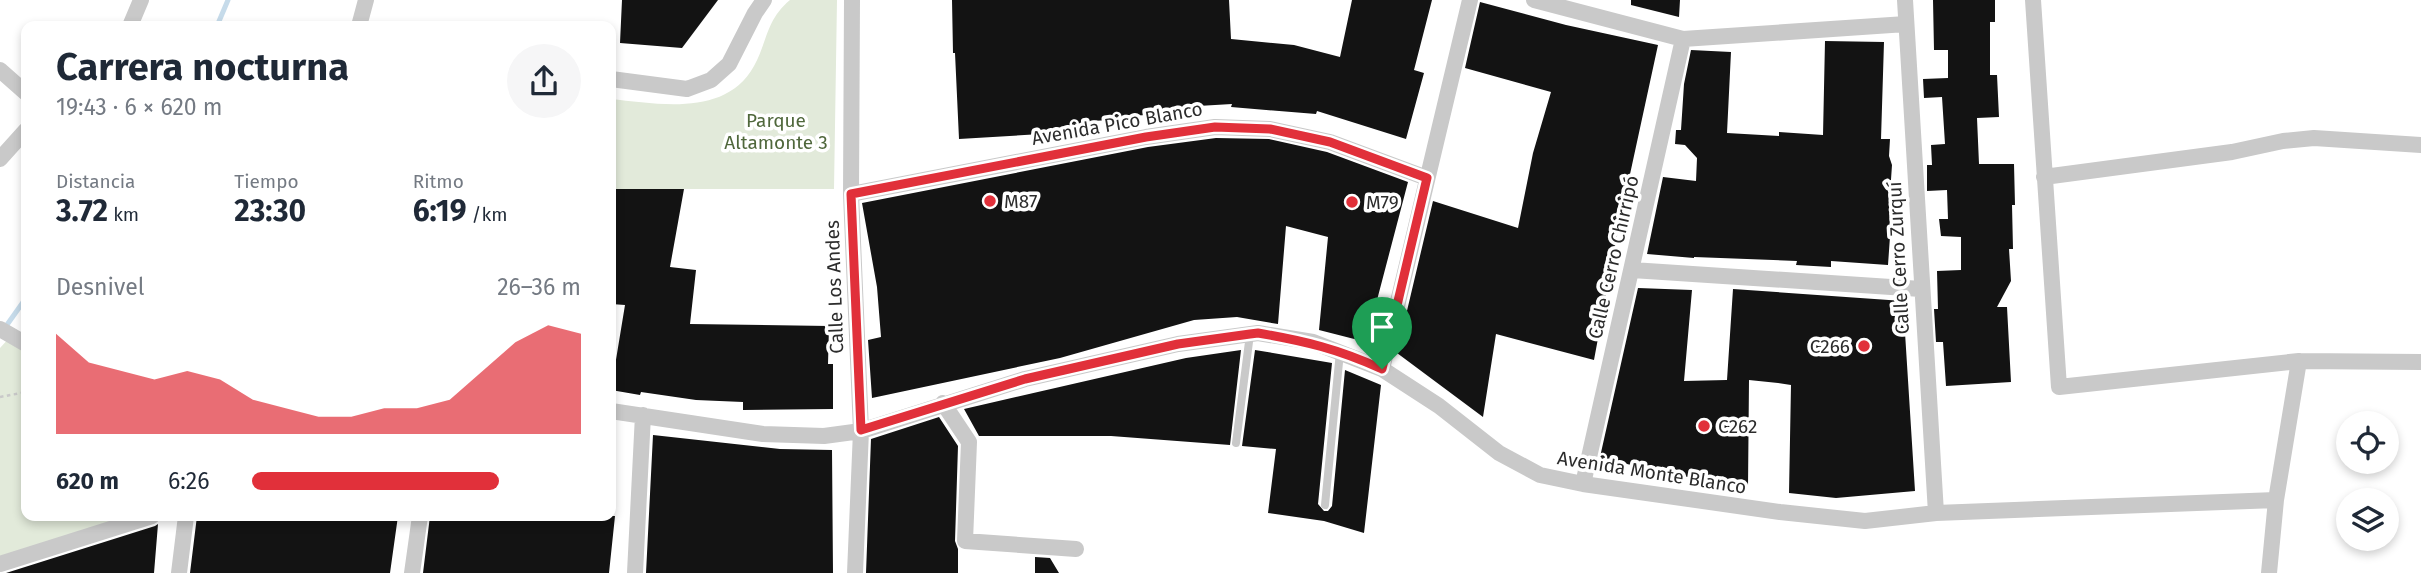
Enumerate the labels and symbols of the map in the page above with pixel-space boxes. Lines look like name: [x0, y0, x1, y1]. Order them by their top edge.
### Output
street label: Avenida Pico Blanco: [1030, 97, 1204, 150]
park label: Parque Altamonte 3: [724, 109, 828, 154]
street label: Calle Cerro Chirripó: [1583, 173, 1644, 341]
street label: Calle Cerro Zurquí: [1883, 181, 1914, 335]
place label: M87: [1004, 190, 1037, 213]
place label: M79: [1366, 191, 1399, 214]
marker: M87: [982, 193, 998, 209]
marker: M79: [1344, 194, 1360, 210]
street label: Calle Los Andes: [821, 220, 848, 354]
pin: [1352, 297, 1412, 369]
place label: C266: [1810, 335, 1850, 358]
marker: C266: [1856, 338, 1872, 354]
place label: C262: [1718, 415, 1757, 438]
marker: C262: [1696, 418, 1712, 434]
street label: Avenida Monte Blanco: [1556, 446, 1748, 499]

